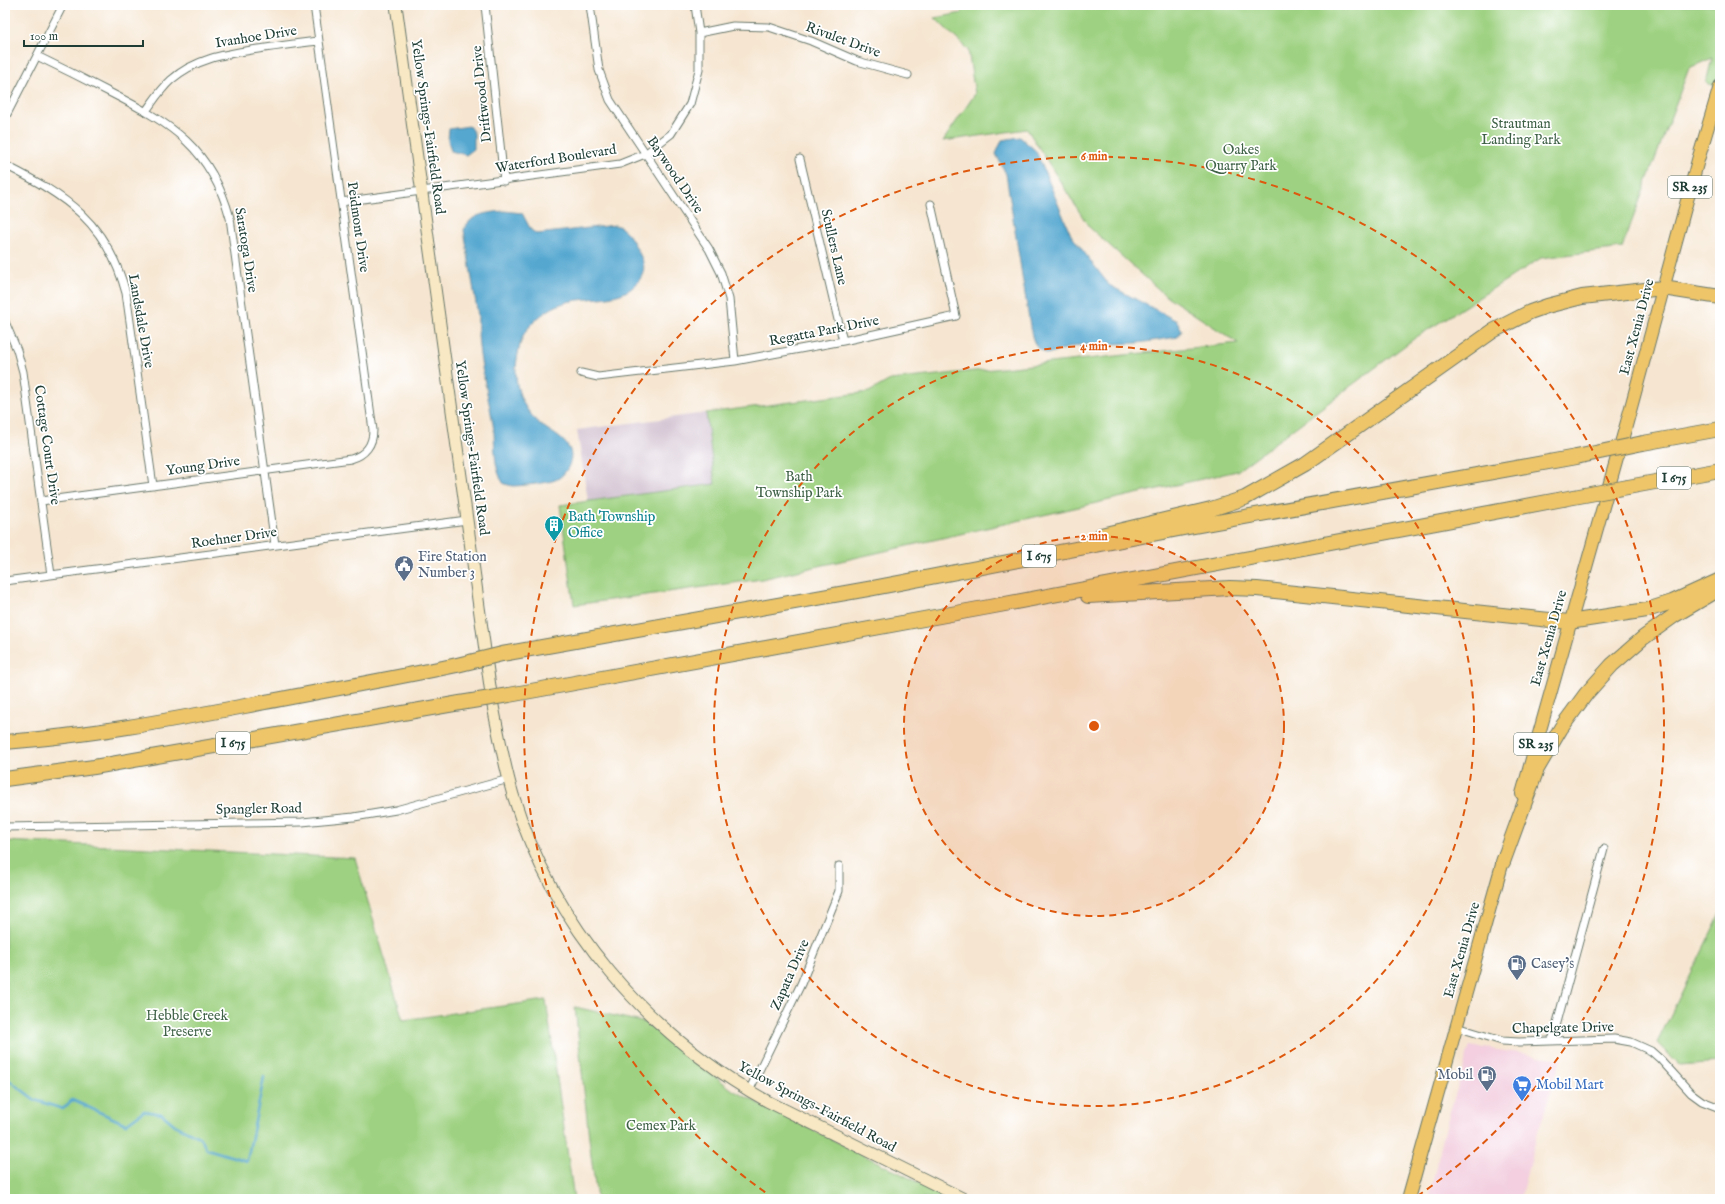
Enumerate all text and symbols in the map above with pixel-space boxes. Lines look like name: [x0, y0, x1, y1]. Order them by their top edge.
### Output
street label: Rivulet Drive: [803, 18, 883, 62]
scale bar: [24, 22, 143, 48]
street label: Ivanhoe Drive: [214, 22, 299, 52]
text: 100 m: [30, 29, 58, 44]
street label: Yellow Springs-Fairfield Road: [407, 38, 449, 216]
street label: Driftwood Drive: [468, 44, 496, 143]
park label: Strautman Landing Park: [1481, 115, 1561, 149]
street label: Baywood Drive: [643, 133, 708, 218]
street label: Waterford Boulevard: [494, 140, 618, 177]
park label: Oakes Quarry Park: [1205, 141, 1277, 175]
text: 6 min: [1081, 149, 1108, 164]
road number: SR 235: [1668, 176, 1712, 198]
street label: Peidmont Drive: [343, 180, 373, 274]
street label: Saratoga Drive: [230, 206, 262, 294]
street label: Scullers Lane: [817, 207, 852, 287]
street label: Landsdale Drive: [124, 273, 158, 370]
street label: East Xenia Drive: [1615, 276, 1659, 377]
street label: Regatta Park Drive: [767, 311, 881, 350]
text: 4 min: [1080, 339, 1108, 354]
street label: Yellow Springs-Fairfield Road: [451, 359, 493, 537]
street label: Cottage Court Drive: [30, 384, 64, 507]
street label: Young Drive: [165, 452, 242, 480]
road number: I 675: [1657, 467, 1691, 489]
park label: Bath Township Park: [756, 468, 843, 502]
place label: Bath Township Office: [568, 508, 656, 542]
building icon: Bath Township Office: [543, 514, 565, 542]
street label: Roehner Drive: [190, 523, 279, 553]
text: 2 min: [1080, 529, 1108, 544]
road number: I 675: [1022, 545, 1056, 567]
place label: Fire Station Number 3: [418, 548, 487, 582]
public building icon: Fire Station Number 3: [393, 554, 415, 582]
street label: East Xenia Drive: [1527, 587, 1571, 688]
centre of rings: [1087, 719, 1101, 733]
road number: I 675: [216, 732, 250, 754]
road number: SR 235: [1514, 733, 1558, 755]
street label: Spangler Road: [216, 799, 303, 819]
street label: East Xenia Drive: [1440, 899, 1484, 1000]
street label: Zapata Drive: [766, 936, 814, 1013]
fuel station icon: Casey’s: [1506, 953, 1528, 981]
place label: Casey’s: [1531, 955, 1574, 973]
park label: Hebble Creek Preserve: [146, 1007, 228, 1041]
street label: Chapelgate Drive: [1512, 1018, 1615, 1038]
street label: Yellow Springs-Fairfield Road: [735, 1058, 900, 1157]
fuel station icon: Mobil: [1476, 1064, 1498, 1092]
place label: Mobil: [1437, 1066, 1473, 1084]
supermarket icon: Mobil Mart: [1511, 1074, 1533, 1102]
place label: Mobil Mart: [1536, 1076, 1604, 1094]
park label: Cemex Park: [626, 1117, 697, 1135]

